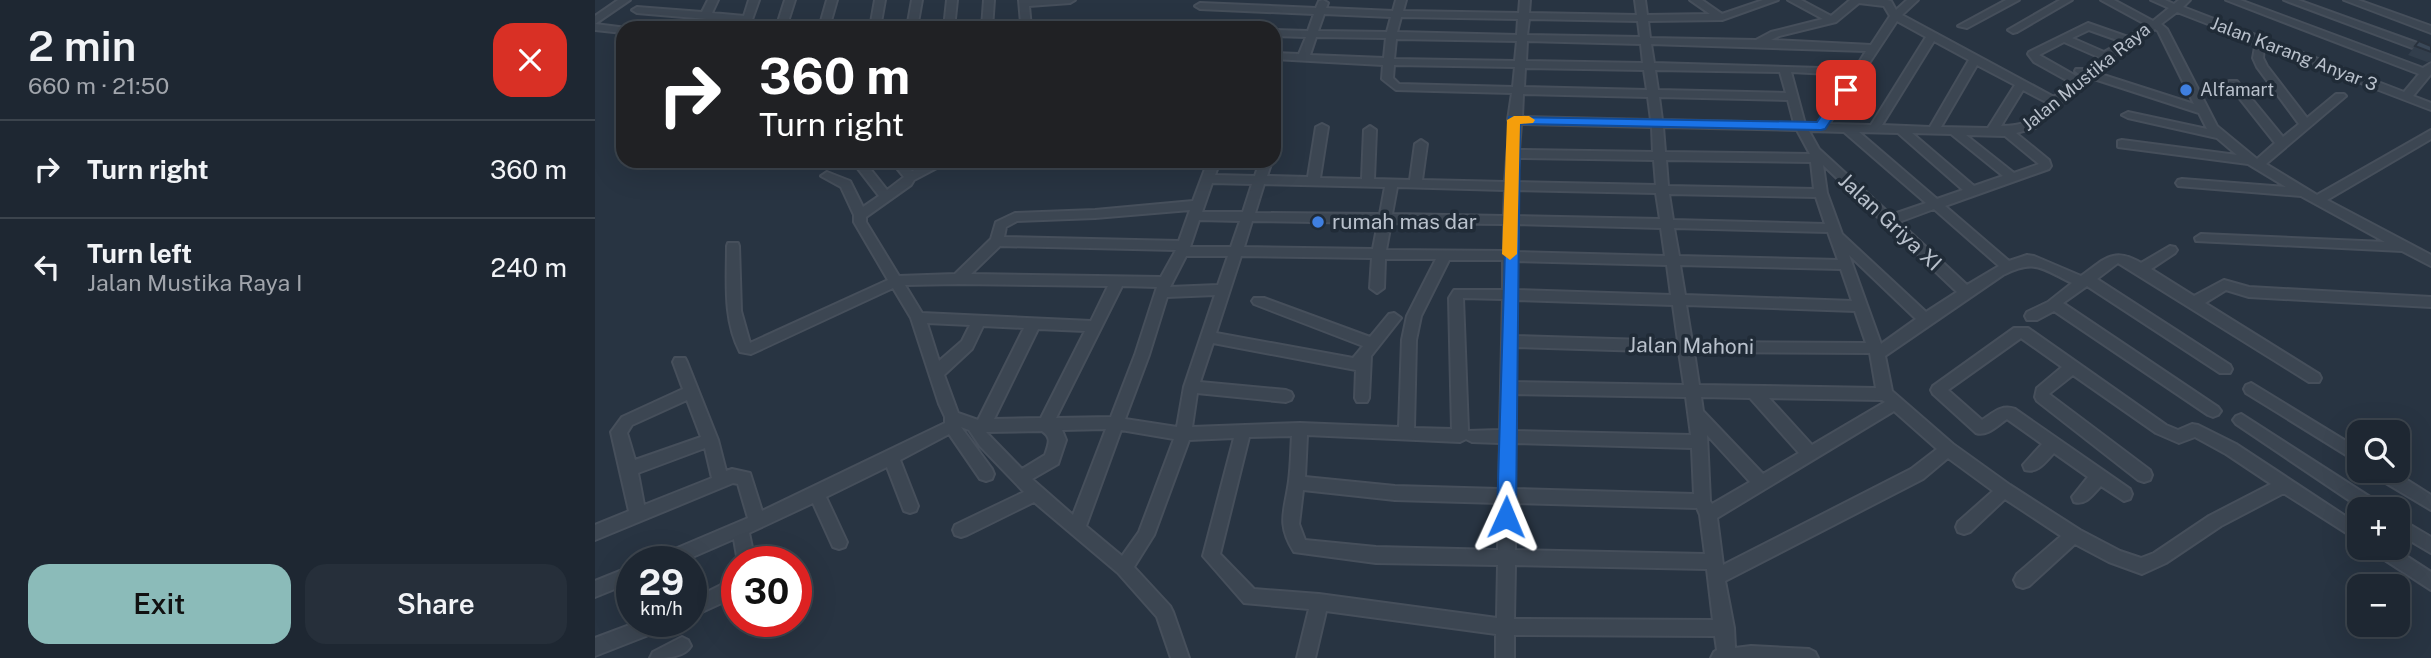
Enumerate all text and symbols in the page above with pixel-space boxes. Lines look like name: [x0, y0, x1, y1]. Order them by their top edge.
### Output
street label: Jalan Karang Anyar 3: [2208, 12, 2380, 95]
street label: Jalan Mustika Raya: [2017, 18, 2154, 135]
text: 2 min: [28, 21, 136, 70]
button: close: [493, 23, 567, 97]
text: 360 m: [759, 47, 910, 105]
icon: right: [644, 49, 735, 140]
pin: [1816, 60, 1876, 120]
icon: arrive: [1827, 71, 1865, 109]
text: 660 m · 21:50: [28, 72, 169, 99]
place label: Alfamart: [2200, 79, 2274, 100]
marker: Alfamart: [2178, 82, 2194, 98]
text: Turn right: [759, 106, 904, 143]
icon: right: [28, 150, 66, 188]
text: Turn right: [87, 154, 209, 185]
text: 360 m: [490, 154, 567, 185]
street label: Jalan Griya XI: [1834, 168, 1947, 276]
place label: rumah mas dar: [1332, 209, 1477, 234]
marker: rumah mas dar: [1310, 214, 1326, 230]
text: Turn left: [87, 238, 192, 269]
icon: left: [28, 248, 66, 286]
text: 240 m: [490, 252, 567, 283]
text: Jalan Mustika Raya I: [87, 269, 302, 296]
street label: Jalan Mahoni: [1628, 332, 1754, 359]
map controls: [2347, 420, 2410, 637]
button: search: [2347, 420, 2410, 483]
position arrow: [1469, 480, 1543, 554]
button: +: [2347, 497, 2410, 560]
speed limit sign: 30: [721, 546, 812, 637]
text: 29: [639, 562, 684, 603]
button: Exit: [28, 564, 291, 644]
button: Share: [305, 564, 567, 644]
button: −: [2347, 574, 2410, 637]
text: km/h: [640, 598, 683, 619]

